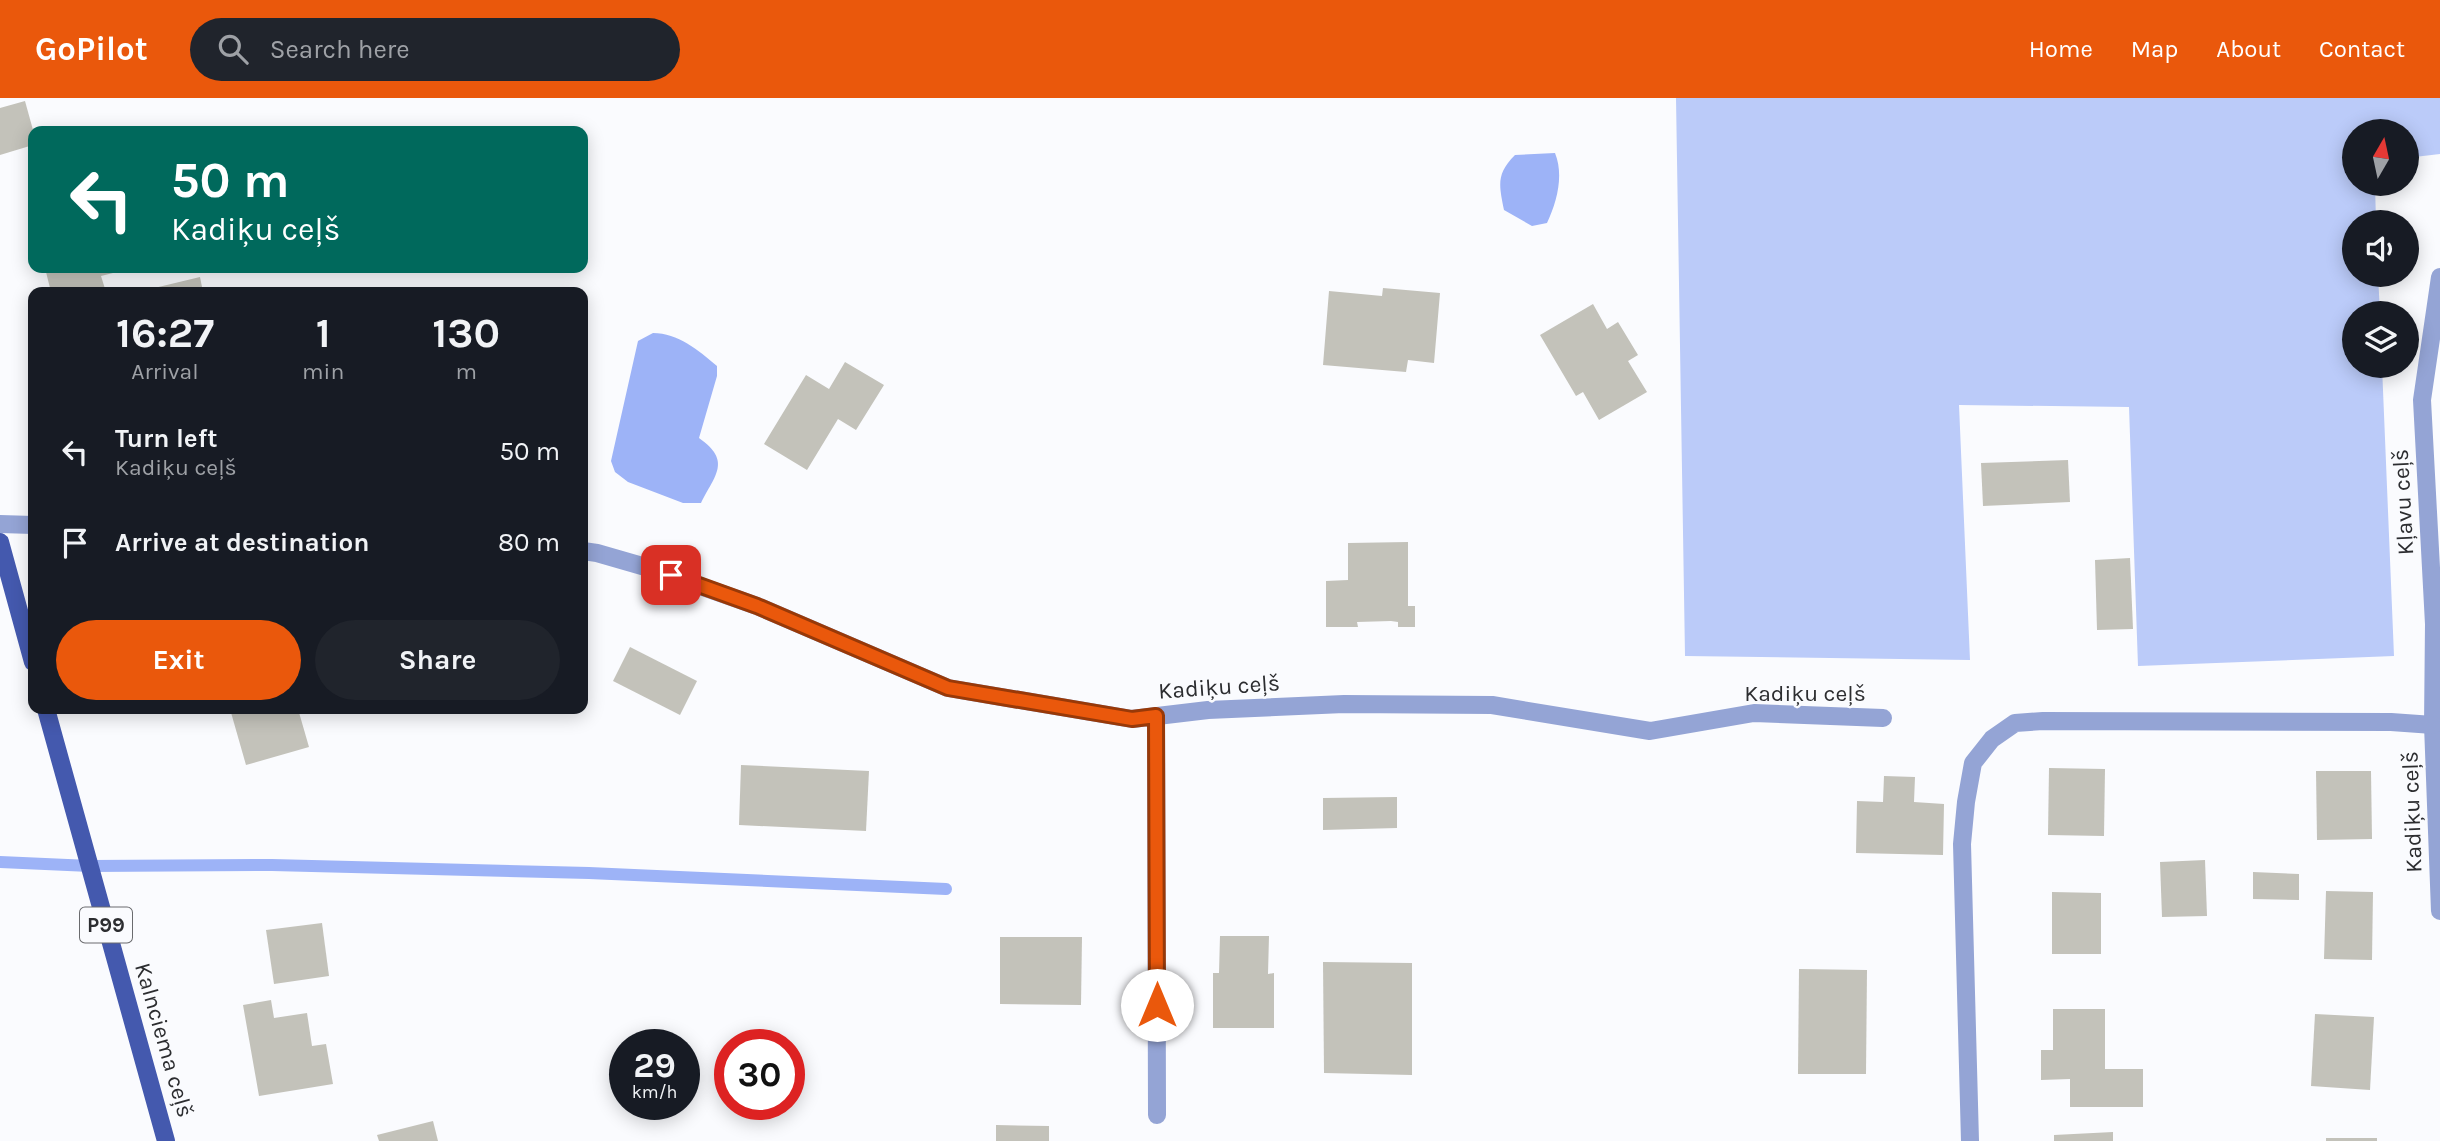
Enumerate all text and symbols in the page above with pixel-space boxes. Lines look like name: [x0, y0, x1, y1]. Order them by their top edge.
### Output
search box: [190, 18, 680, 81]
text: GoPilot: [35, 30, 148, 68]
icon: search: [214, 30, 252, 68]
text: Search here: [270, 34, 410, 65]
text: Home: [2029, 35, 2093, 63]
text: Map: [2131, 35, 2178, 63]
text: About: [2216, 35, 2281, 63]
text: Contact: [2319, 35, 2405, 63]
north arrow: [2342, 119, 2418, 196]
map controls: [2342, 119, 2419, 378]
text: 50 m: [171, 152, 289, 209]
icon: left: [56, 154, 147, 245]
button: sound: [2342, 210, 2419, 287]
text: Kadiķu ceļš: [171, 211, 340, 248]
button: layers: [2342, 301, 2419, 378]
text: 16:27: [116, 308, 214, 358]
text: 1: [316, 308, 331, 358]
text: 130: [432, 308, 500, 358]
text: Arrival: [131, 358, 199, 385]
text: min: [302, 358, 344, 385]
text: m: [455, 358, 477, 385]
text: Turn left: [115, 423, 217, 454]
icon: left: [56, 433, 94, 471]
text: 50 m: [499, 436, 560, 467]
street label: Kļavu ceļš: [2387, 448, 2419, 556]
text: Kadiķu ceļš: [115, 454, 237, 481]
icon: arrive: [56, 524, 94, 562]
text: Arrive at destination: [115, 527, 369, 558]
text: 80 m: [498, 527, 560, 558]
pin: [641, 545, 701, 605]
icon: arrive: [652, 556, 690, 594]
button: Exit: [56, 620, 301, 700]
button: Share: [315, 620, 560, 700]
street label: Kadiķu ceļš: [1157, 669, 1281, 705]
street label: Kadiķu ceļš: [1744, 680, 1866, 707]
street label: Kadiķu ceļš: [2396, 751, 2428, 873]
road number: P99: [80, 908, 132, 942]
street label: Kalnciema ceļš: [129, 960, 199, 1120]
position arrow: [1120, 968, 1194, 1042]
speed limit sign: 30: [714, 1029, 805, 1120]
text: 29: [633, 1045, 676, 1086]
text: km/h: [632, 1081, 677, 1103]

